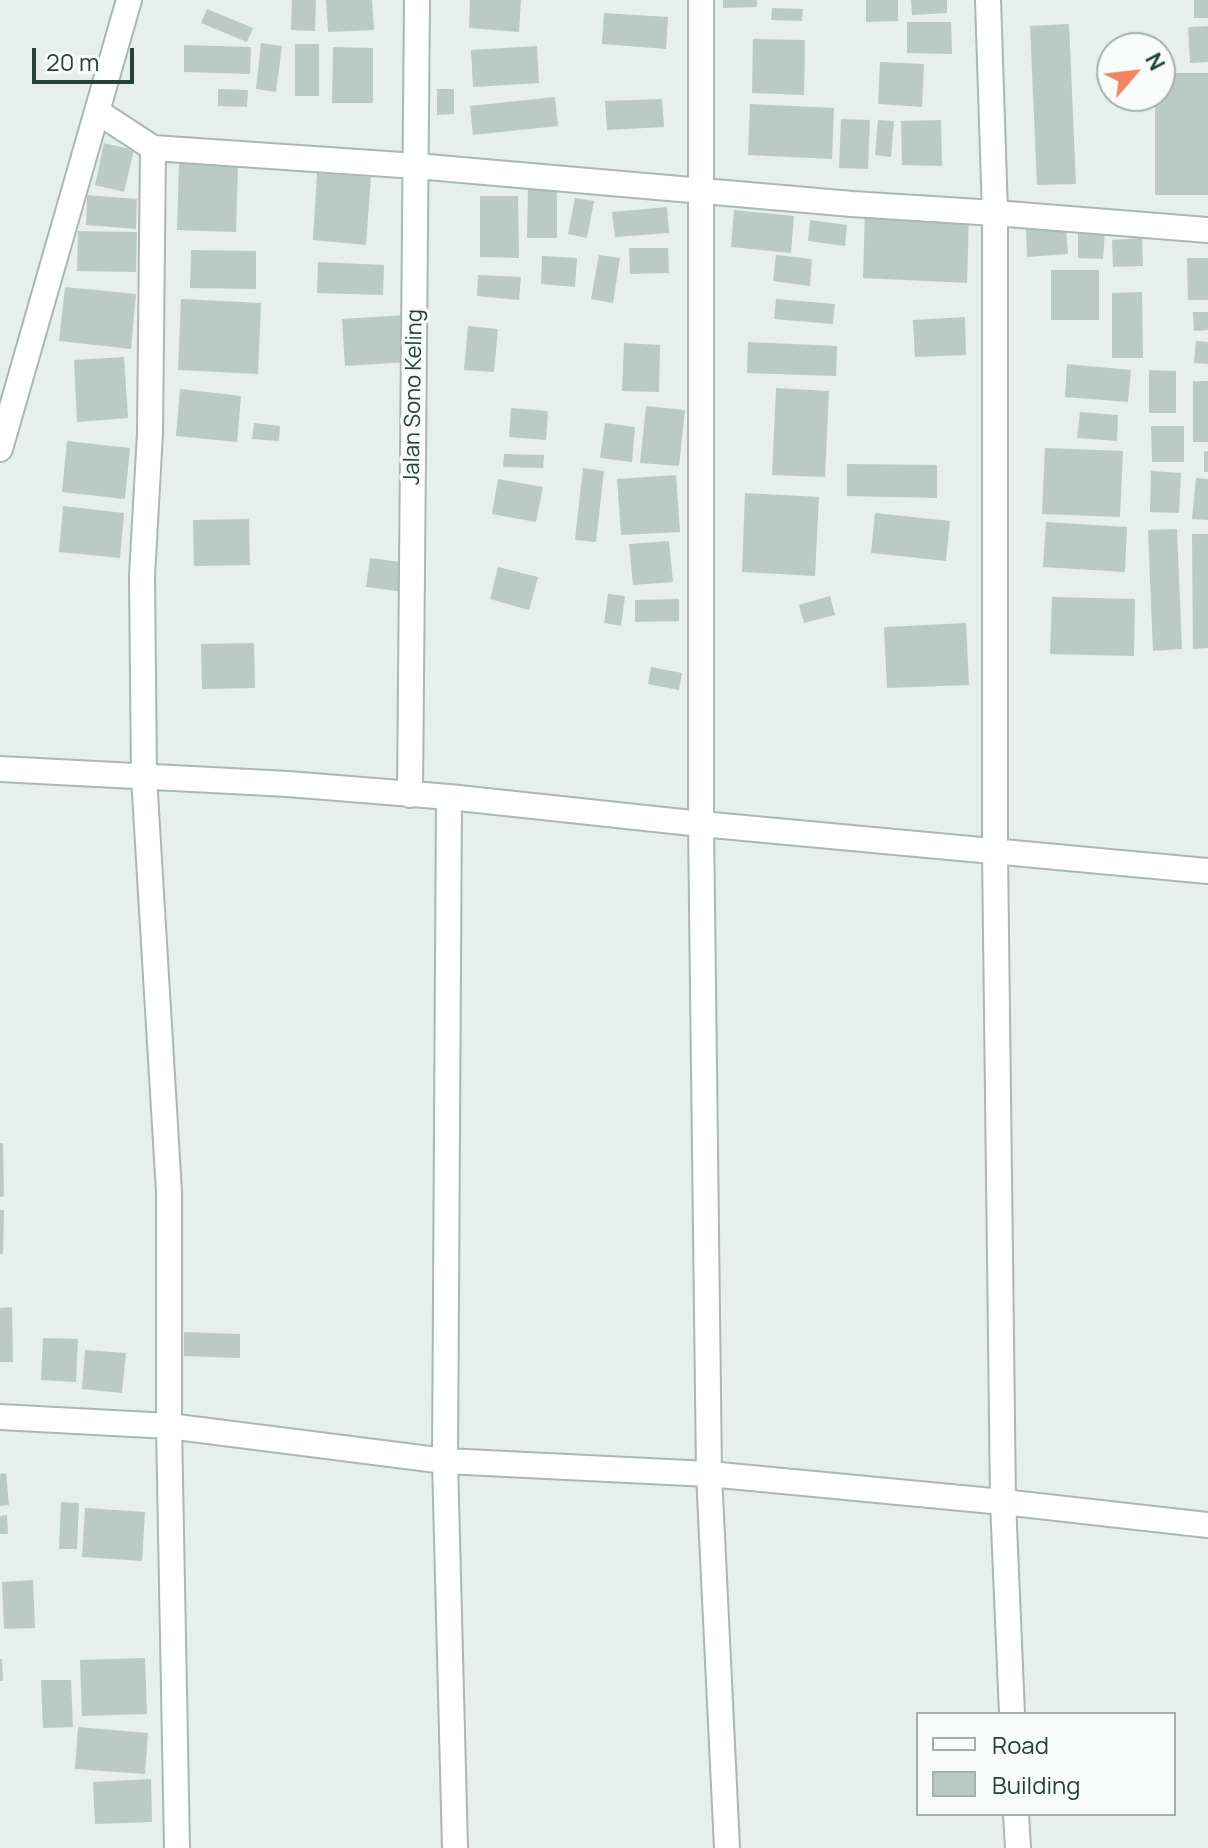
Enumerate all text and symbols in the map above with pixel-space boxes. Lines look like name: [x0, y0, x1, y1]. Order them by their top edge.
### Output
scale bar: [36, 32, 138, 82]
north arrow: [1096, 32, 1176, 112]
text: 20 m: [46, 45, 99, 78]
text: N: [1138, 48, 1172, 76]
street label: Jalan Sono Keling: [399, 309, 429, 485]
legend: [916, 1712, 1176, 1816]
text: Road: [992, 1728, 1049, 1761]
text: Building: [992, 1768, 1080, 1801]

